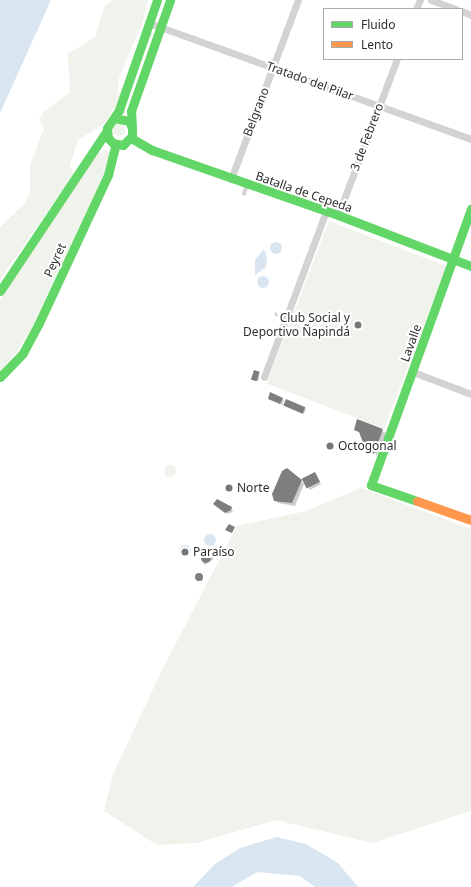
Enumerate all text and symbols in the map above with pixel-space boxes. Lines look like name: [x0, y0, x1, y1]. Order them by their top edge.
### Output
legend: [323, 8, 463, 60]
text: Fluido: [361, 16, 395, 33]
text: Lento: [361, 36, 393, 53]
street label: Tratado del Pilar: [264, 59, 356, 103]
street label: Belgrano: [240, 86, 272, 138]
street label: 3 de Febrero: [348, 101, 386, 173]
street label: Batalla de Cepeda: [254, 169, 354, 215]
street label: Peyret: [41, 241, 69, 279]
place label: Club Social y Deportivo Ñapindá: [243, 311, 350, 339]
marker: Club Social y Deportivo Ñapindá: [353, 320, 363, 330]
street label: Lavalle: [398, 322, 424, 364]
place label: Octogonal: [338, 439, 397, 453]
marker: Octogonal: [325, 441, 335, 451]
place label: Norte: [237, 481, 269, 495]
marker: Norte: [224, 483, 234, 493]
place label: Paraíso: [193, 545, 235, 559]
marker: Paraíso: [180, 547, 190, 557]

